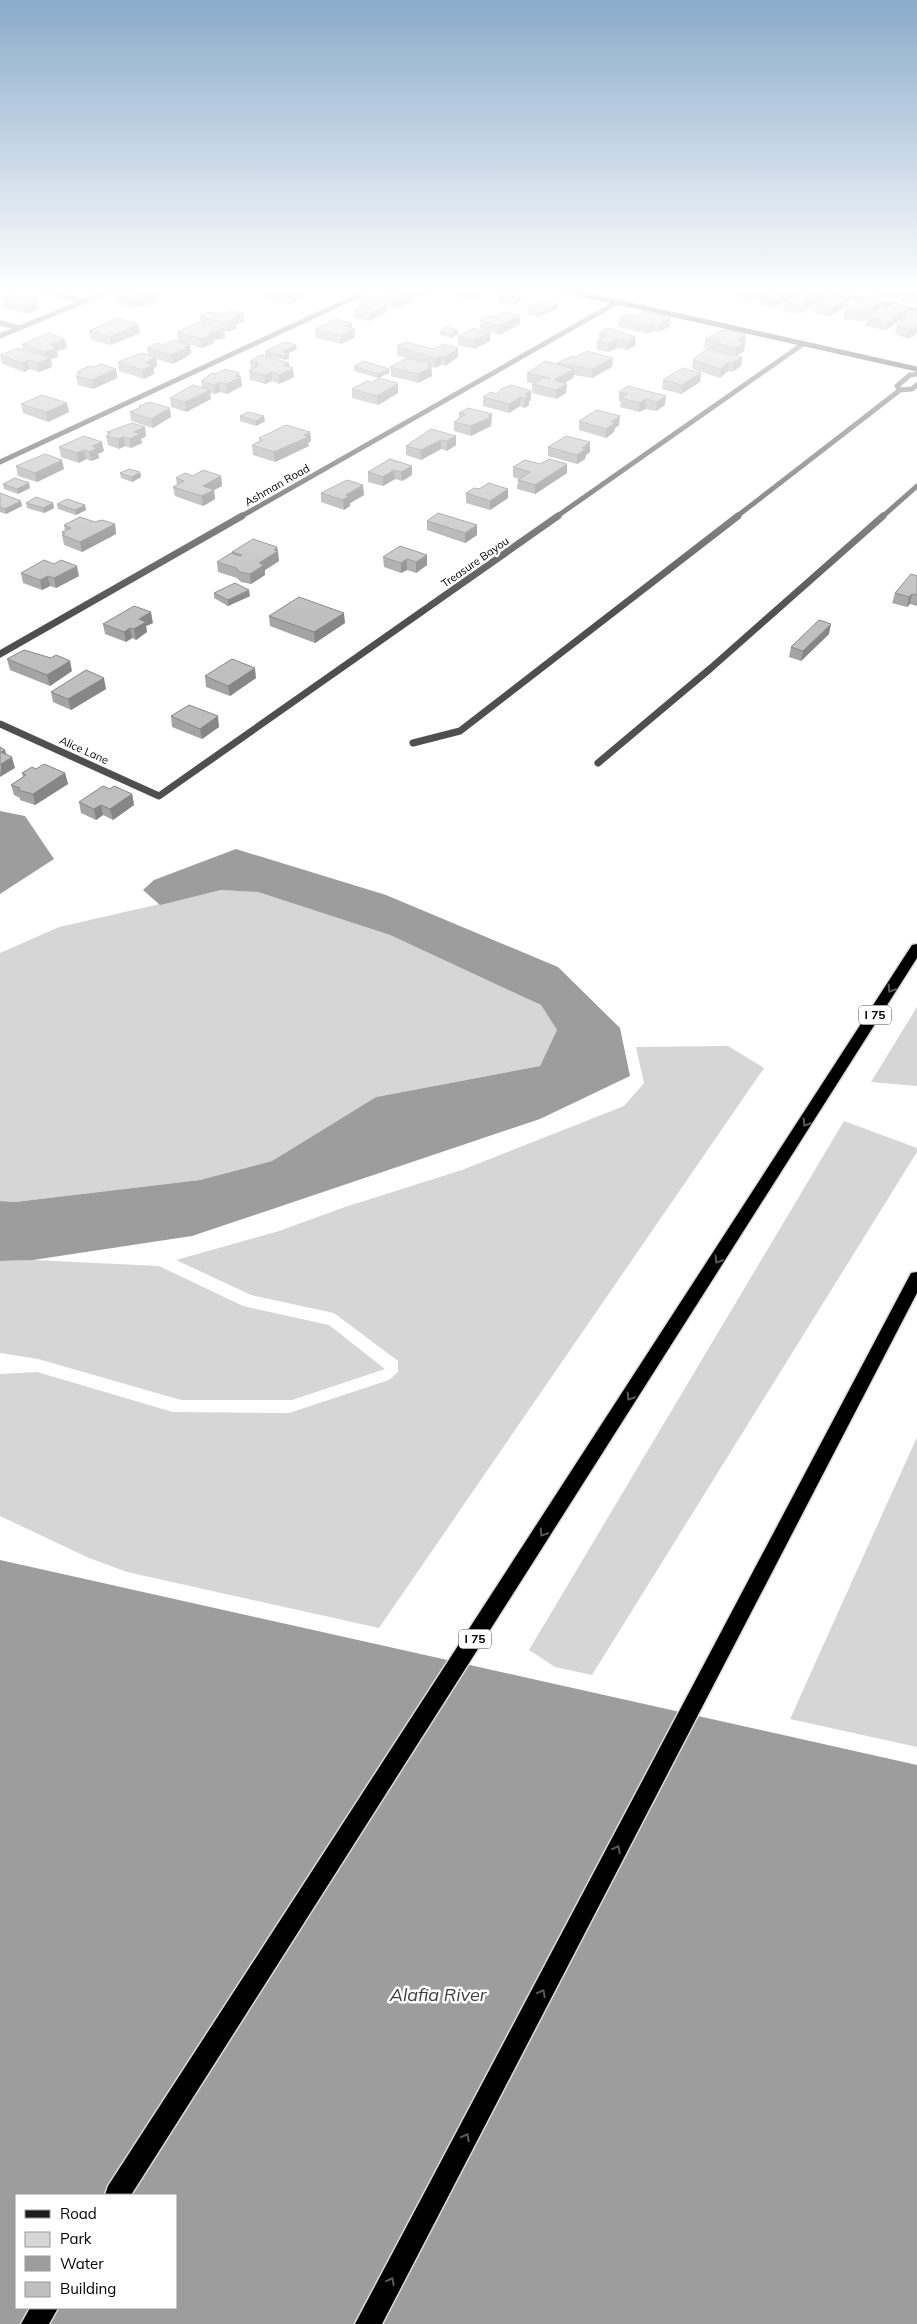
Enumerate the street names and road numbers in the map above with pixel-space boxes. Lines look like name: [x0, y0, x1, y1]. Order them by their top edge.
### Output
street label: Ashman Road: [242, 461, 312, 509]
street label: Treasure Bayou: [439, 534, 511, 590]
street label: Alice Lane: [57, 733, 111, 767]
road number: I 75: [859, 1006, 891, 1024]
road number: I 75: [459, 1630, 491, 1648]

